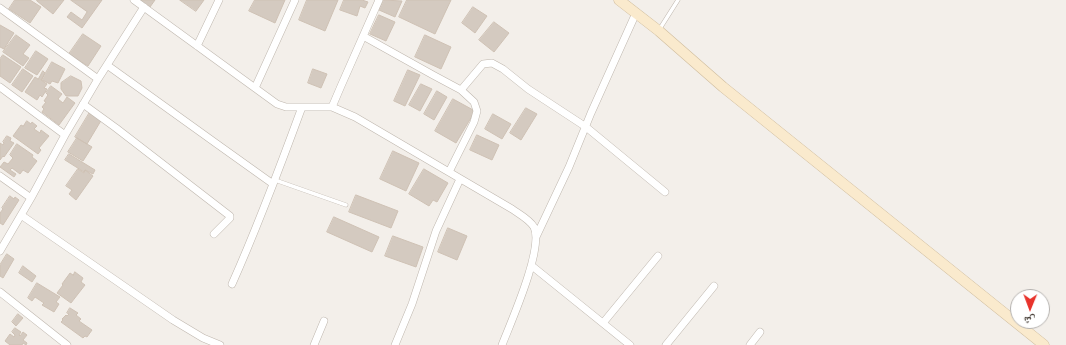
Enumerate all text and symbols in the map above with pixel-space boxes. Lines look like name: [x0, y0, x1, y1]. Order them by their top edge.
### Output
north arrow: [1010, 289, 1050, 329]
text: ش: [1024, 314, 1036, 327]

